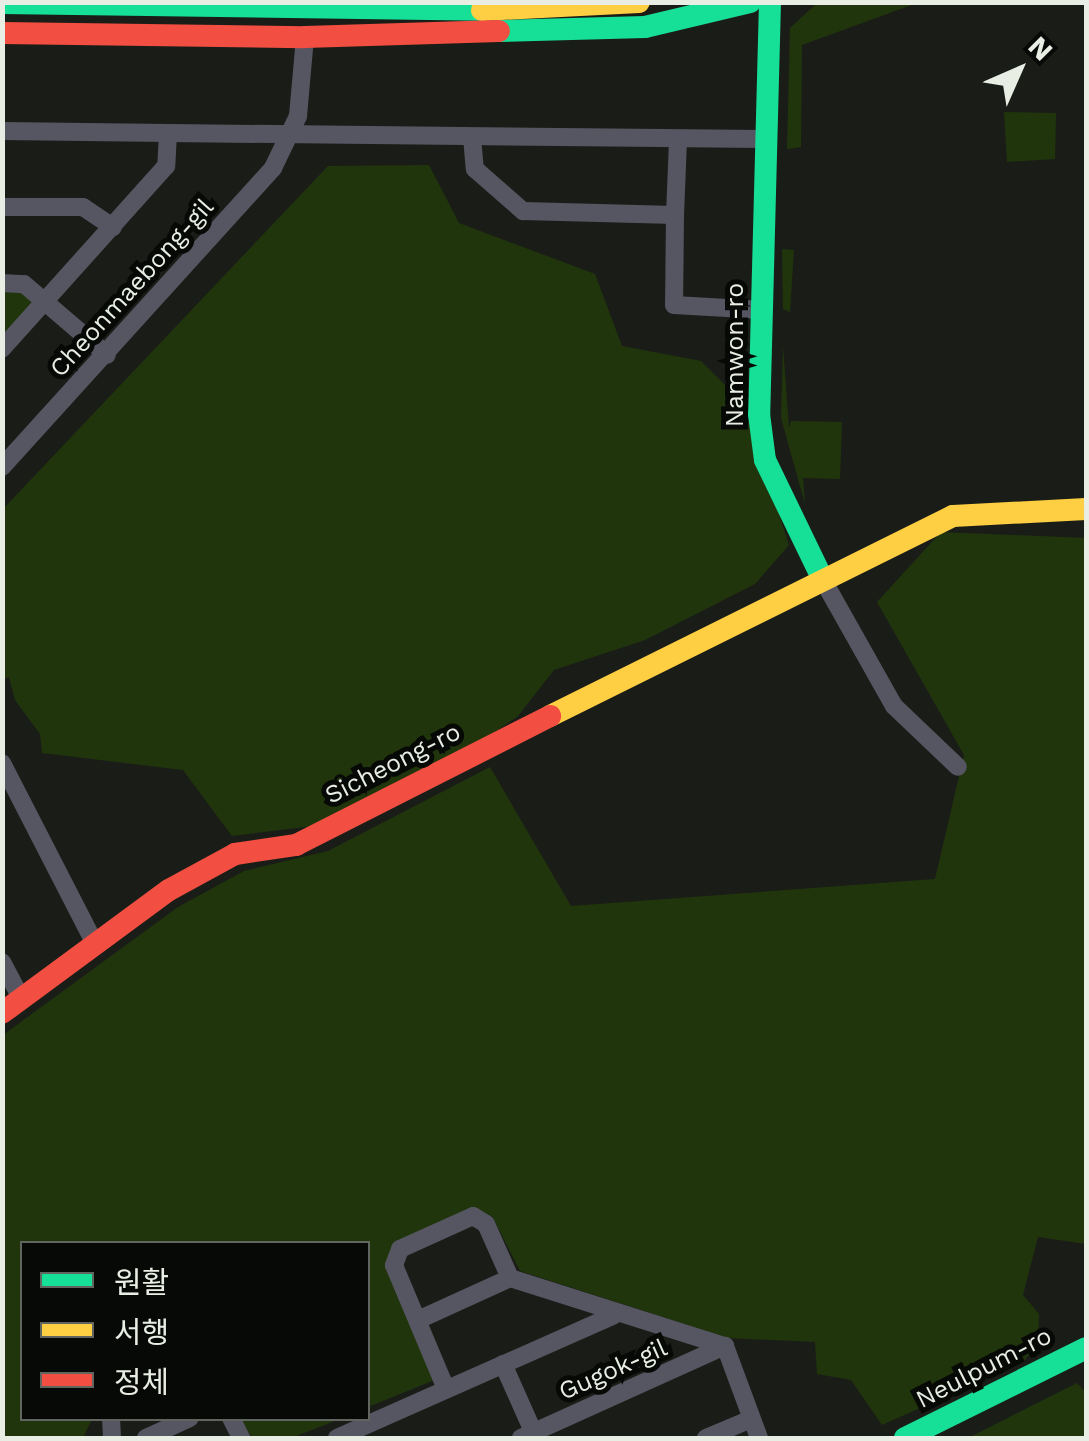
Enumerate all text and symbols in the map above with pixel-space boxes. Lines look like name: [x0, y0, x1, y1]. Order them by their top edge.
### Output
north arrow: [969, 20, 1069, 120]
text: N: [1022, 29, 1060, 67]
street label: Cheonmaebong-gil: [44, 193, 220, 383]
street label: Namwon-ro: [720, 283, 750, 427]
street label: Sicheong-ro: [320, 717, 466, 811]
legend: [20, 1241, 370, 1421]
text: 원활: [114, 1265, 169, 1300]
text: 서행: [114, 1315, 169, 1350]
street label: Neulpum-ro: [911, 1321, 1057, 1415]
street label: Gugok-gil: [554, 1333, 672, 1407]
text: 정체: [114, 1365, 169, 1400]

